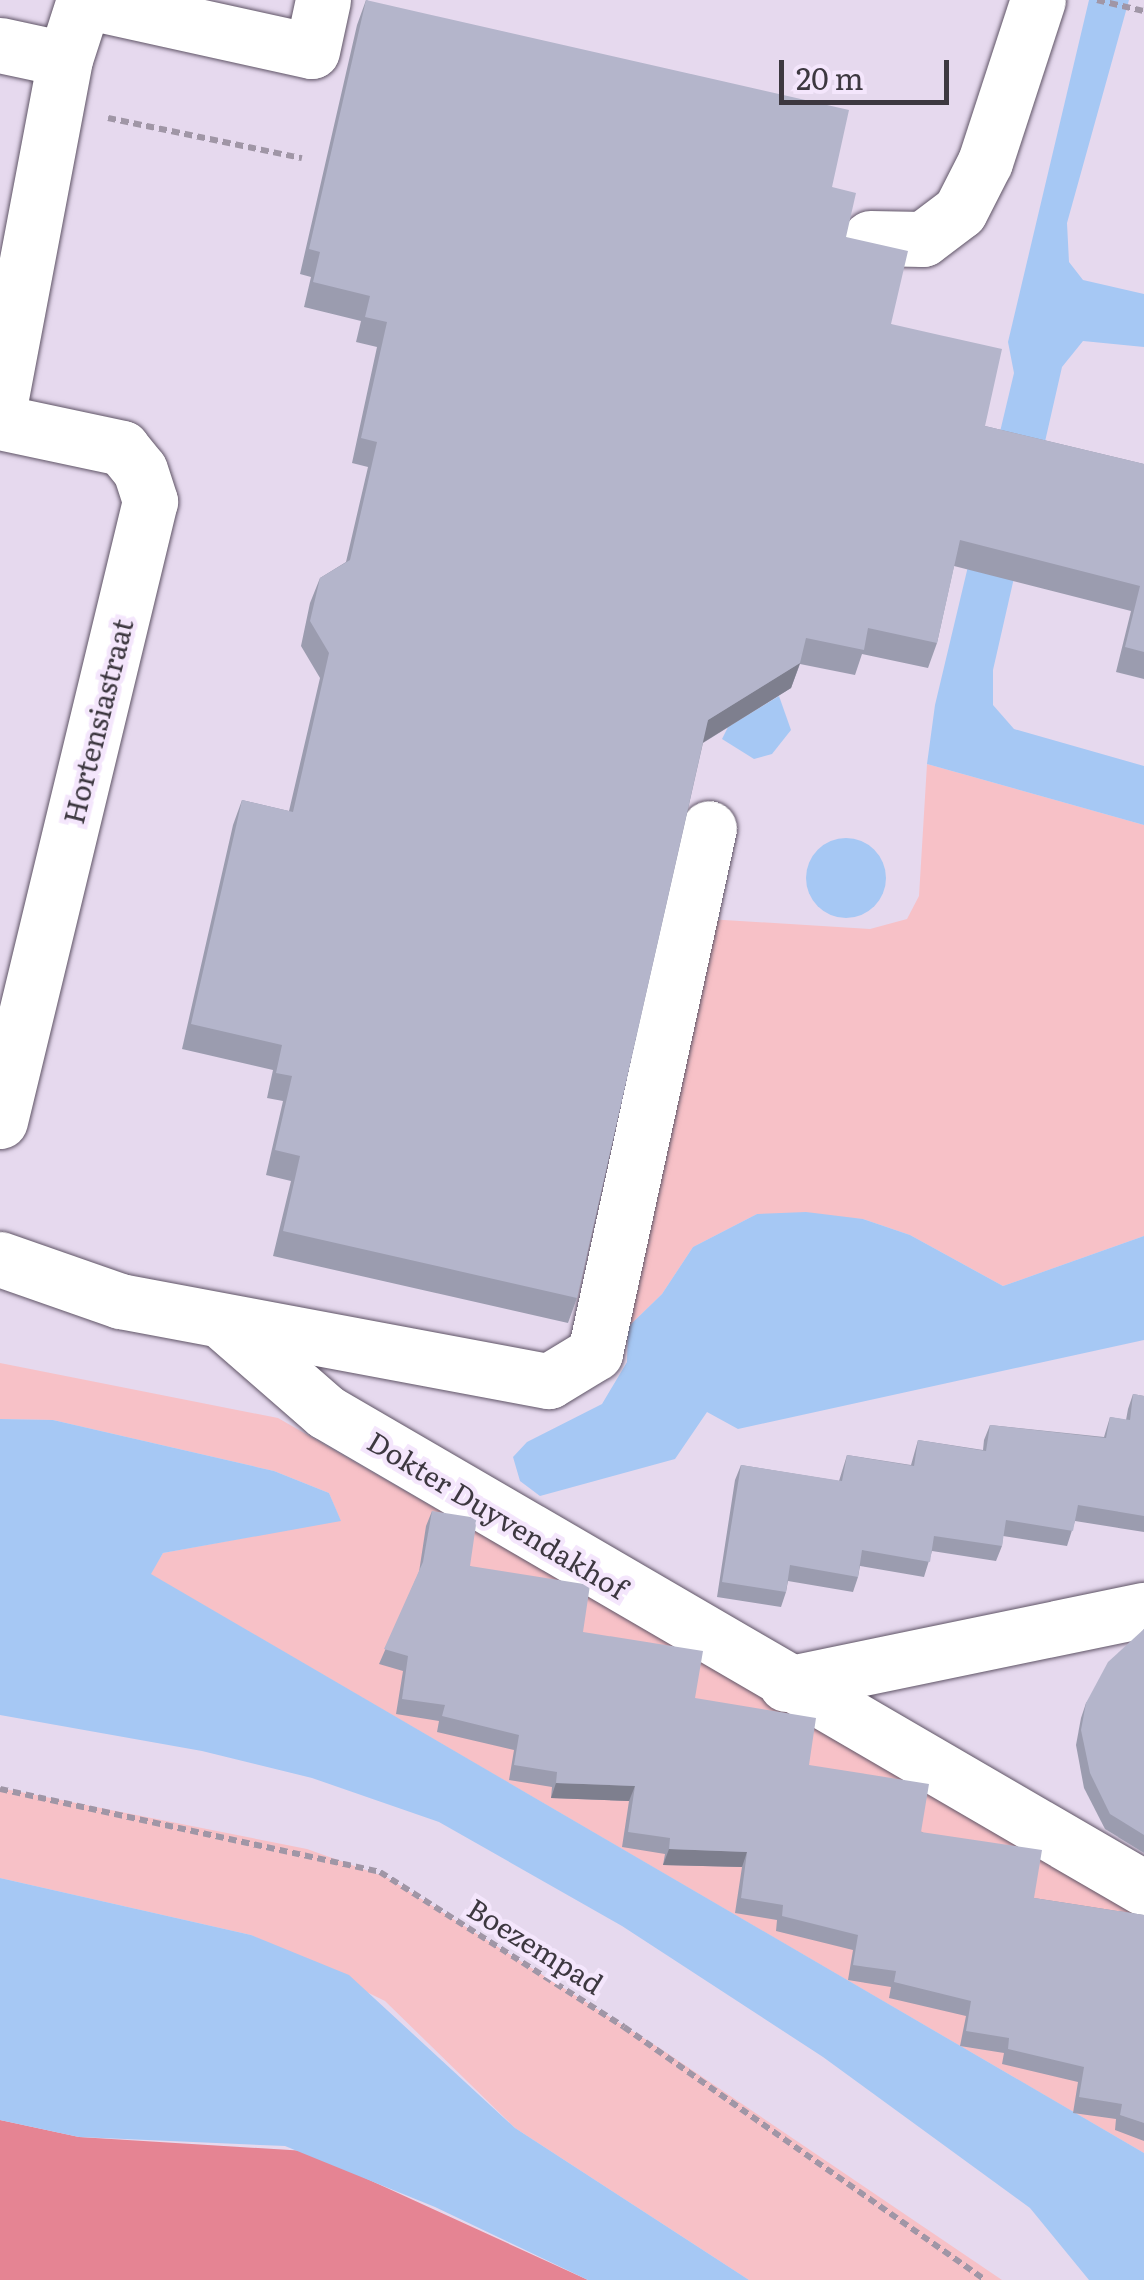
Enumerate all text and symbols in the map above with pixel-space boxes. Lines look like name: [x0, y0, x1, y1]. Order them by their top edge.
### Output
scale bar: [784, 40, 954, 102]
text: 20 m: [796, 55, 864, 99]
street label: Hortensiastraat: [55, 615, 139, 827]
street label: Dokter Duyvendakhof: [362, 1423, 634, 1605]
street label: Boezempad: [462, 1890, 610, 2000]

